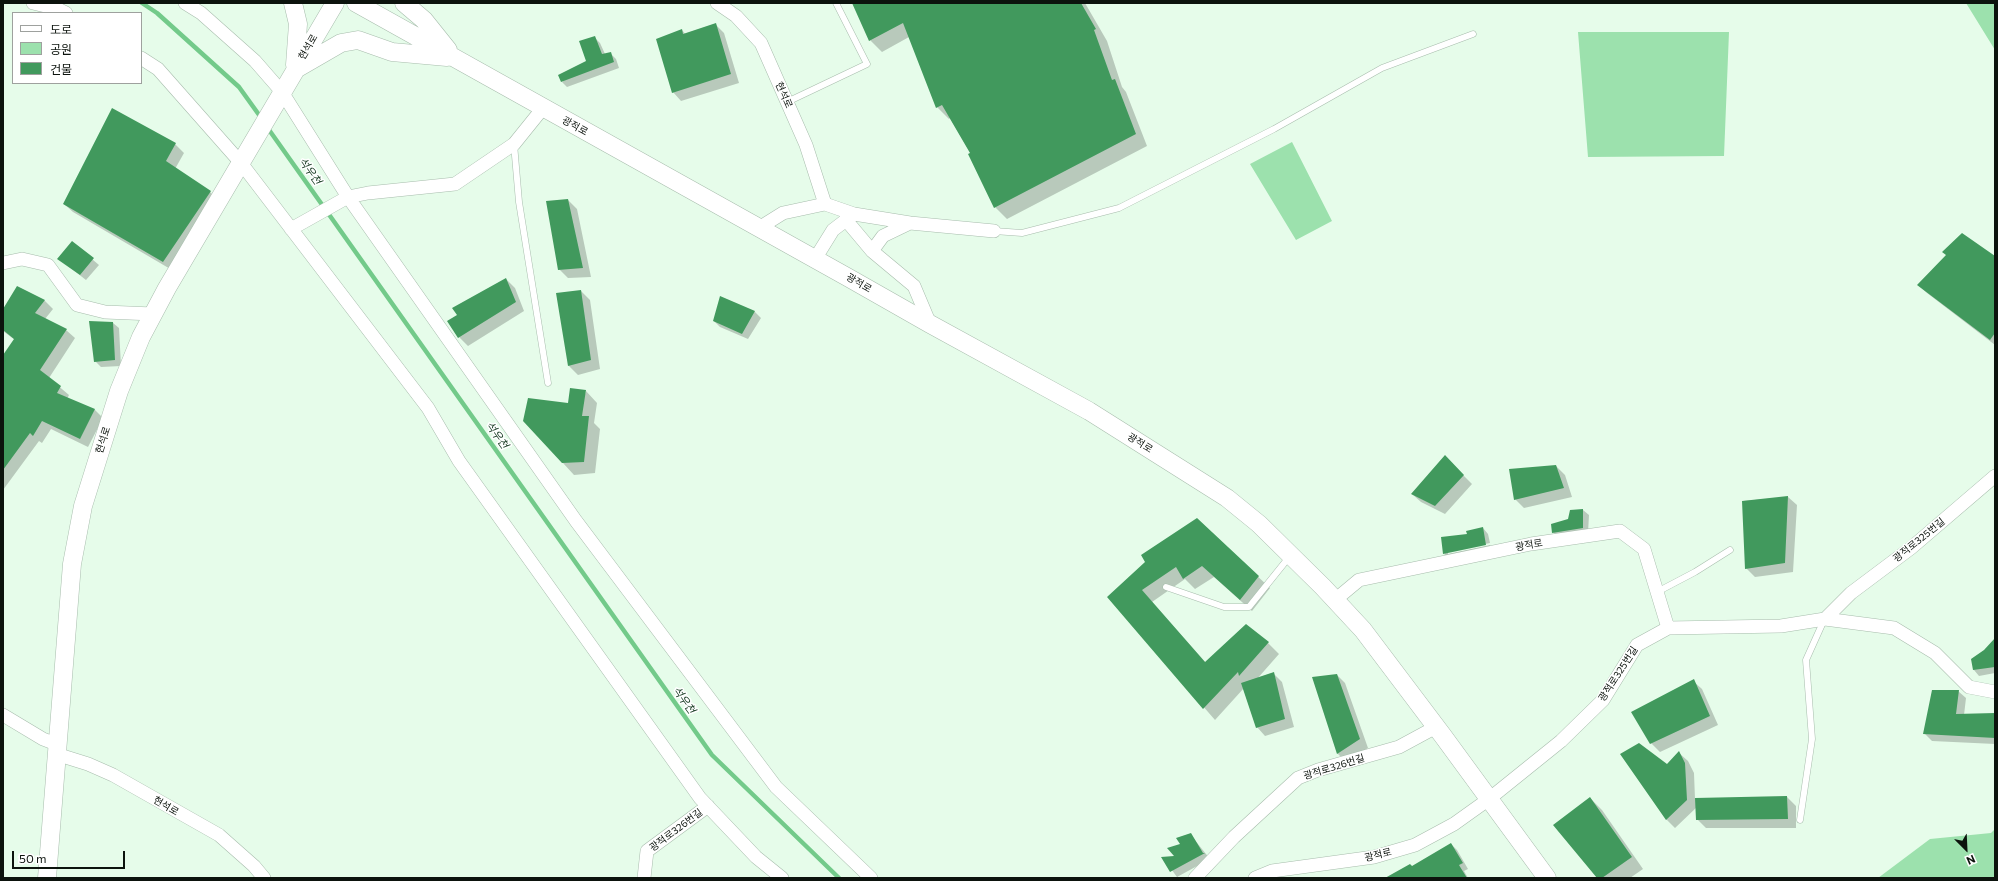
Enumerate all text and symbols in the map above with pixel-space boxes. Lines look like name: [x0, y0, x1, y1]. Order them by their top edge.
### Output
legend: [12, 12, 142, 84]
text: 도로: [50, 22, 72, 36]
street label: 현석로: [296, 32, 320, 62]
text: 공원: [50, 42, 72, 56]
text: 건물: [50, 62, 72, 76]
street label: 현석로: [773, 80, 795, 110]
street label: 광적로: [560, 114, 590, 138]
water label: 석우천: [296, 155, 324, 187]
street label: 광적로: [844, 271, 874, 295]
water label: 석우천: [483, 419, 511, 451]
street label: 현석로: [93, 425, 113, 455]
street label: 광적로: [1125, 431, 1155, 455]
street label: 광적로325번길: [1891, 516, 1947, 564]
street label: 광적로: [1514, 537, 1544, 553]
street label: 광적로325번길: [1596, 644, 1640, 704]
water label: 석우천: [670, 684, 698, 716]
street label: 광적로326번길: [1302, 752, 1366, 782]
street label: 현석로: [151, 794, 181, 818]
street label: 광적로326번길: [647, 806, 705, 854]
north arrow: [1946, 829, 1986, 869]
scale bar: [14, 843, 127, 869]
street label: 광적로: [1363, 846, 1393, 864]
text: 50 m: [19, 851, 47, 865]
text: N: [1965, 853, 1978, 868]

